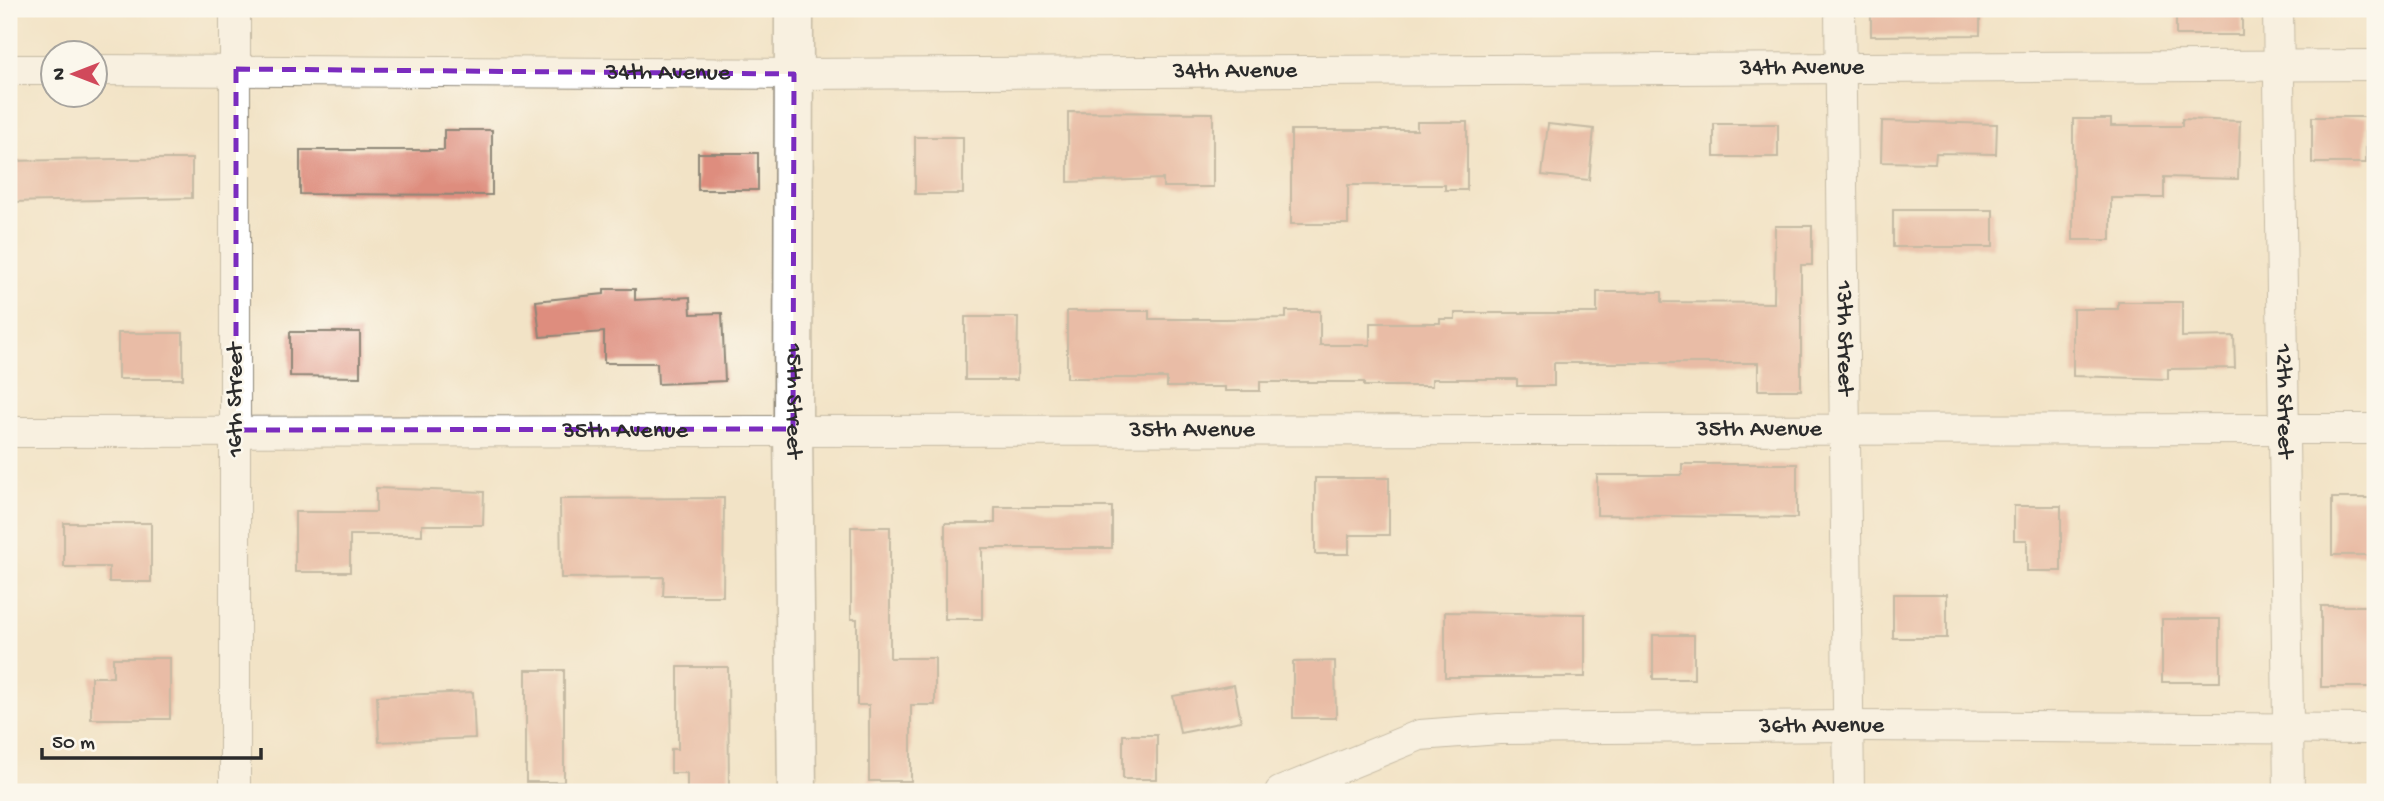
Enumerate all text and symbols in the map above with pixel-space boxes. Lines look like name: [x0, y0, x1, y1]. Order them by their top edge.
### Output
north arrow: [38, 38, 108, 108]
street label: 34th Avenue: [1739, 53, 1865, 83]
street label: 34th Avenue: [1172, 57, 1298, 86]
street label: 34th Avenue: [605, 58, 731, 88]
text: N: [49, 68, 72, 80]
street label: 13th Street: [1829, 280, 1859, 398]
street label: 16th Street: [222, 341, 251, 458]
street label: 15th Street: [778, 343, 808, 461]
street label: 12th Street: [2268, 343, 2299, 460]
street label: 35th Avenue: [1695, 415, 1822, 444]
street label: 35th Avenue: [1128, 416, 1255, 445]
street label: 35th Avenue: [561, 417, 688, 446]
street label: 36th Avenue: [1758, 711, 1885, 741]
scale bar: [42, 717, 261, 761]
text: 50 m: [52, 732, 95, 757]

